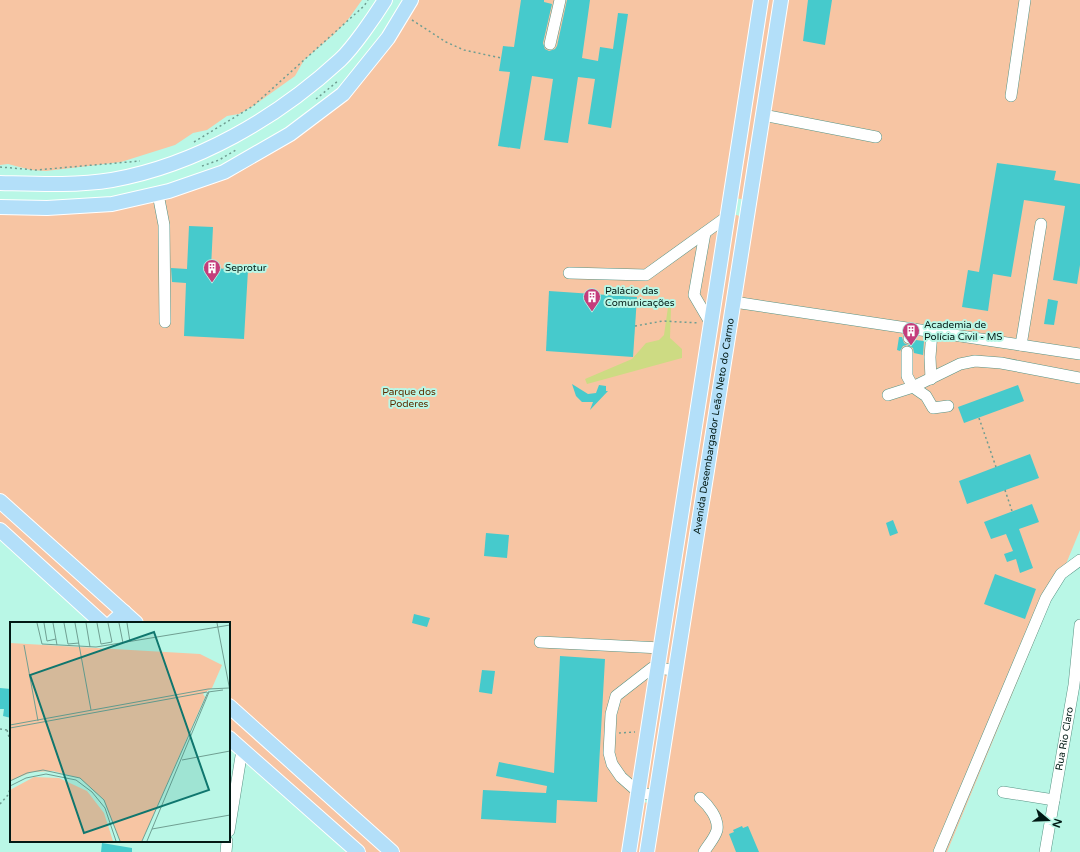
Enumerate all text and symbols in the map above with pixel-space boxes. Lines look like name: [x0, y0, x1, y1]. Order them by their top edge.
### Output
building icon: Seprotur: [202, 258, 222, 283]
place label: Seprotur: [225, 262, 267, 274]
place label: Palácio das Comunicações: [605, 285, 675, 309]
building icon: Palácio das Comunicações: [582, 287, 602, 312]
street label: Avenida Desembargador Leão Neto do Carmo: [691, 317, 737, 535]
place label: Academia de Polícia Civil - MS: [924, 319, 1003, 343]
building icon: Academia de Polícia Civil - MS: [901, 321, 921, 346]
park label: Parque dos Poderes: [382, 386, 436, 410]
inset map: [10, 622, 230, 842]
street label: Rua Rio Claro: [1053, 706, 1076, 772]
north arrow: [1028, 800, 1068, 840]
text: N: [1049, 817, 1065, 829]

